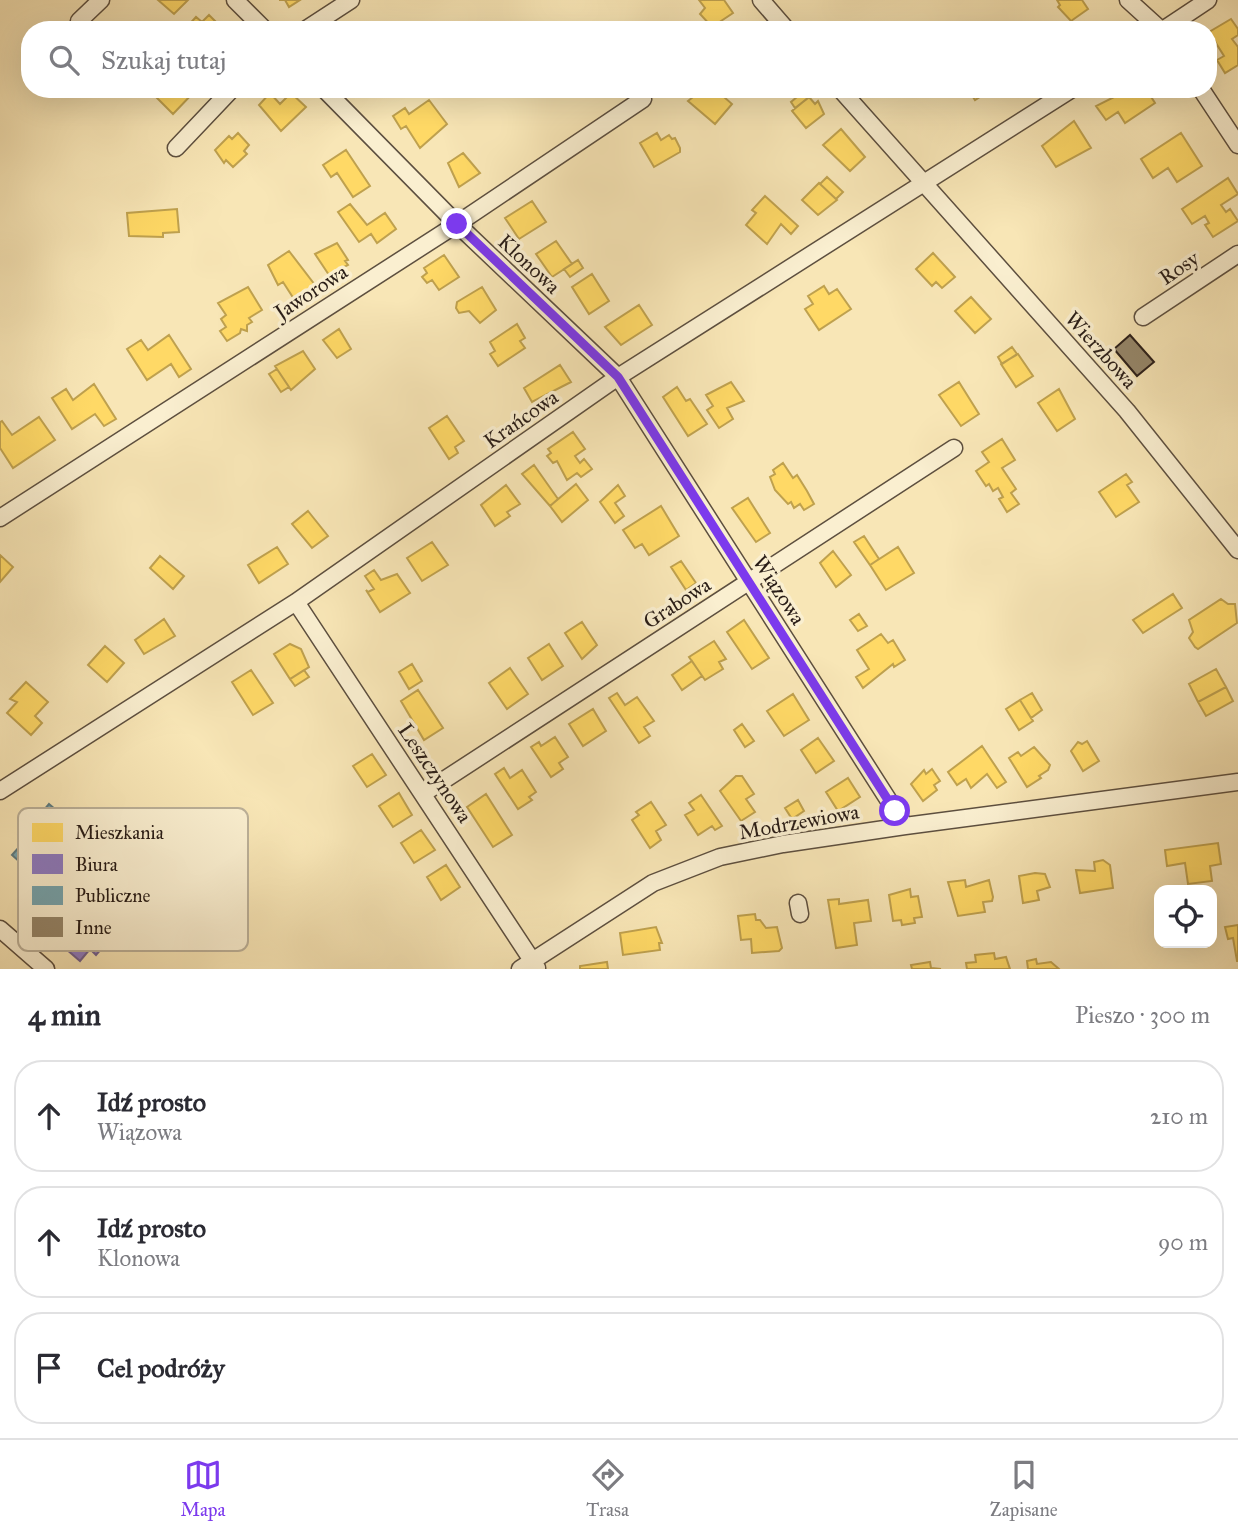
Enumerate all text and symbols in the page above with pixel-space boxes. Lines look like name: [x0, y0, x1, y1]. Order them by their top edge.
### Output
search box: [21, 21, 1217, 98]
icon: search: [45, 41, 83, 79]
text: Szukaj tutaj: [101, 44, 226, 76]
route end: [441, 208, 472, 239]
street label: Klonowa: [492, 229, 566, 299]
street label: Rosy: [1154, 245, 1205, 291]
street label: Jaworowa: [268, 259, 353, 326]
street label: Wierzbowa: [1059, 306, 1143, 394]
street label: Krańcowa: [479, 384, 563, 454]
street label: Wiązowa: [747, 550, 811, 630]
street label: Grabowa: [638, 571, 716, 634]
street label: Leszczynowa: [392, 718, 478, 828]
route start: [879, 795, 910, 826]
street label: Modrzewiowa: [737, 799, 861, 845]
legend: [18, 808, 248, 951]
text: Mieszkania: [75, 821, 165, 844]
text: Biura: [75, 853, 119, 876]
text: Publiczne: [75, 884, 151, 907]
map controls: [1154, 885, 1217, 948]
button: locate: [1154, 885, 1217, 948]
text: Inne: [75, 916, 112, 939]
text: 4 min: [28, 997, 101, 1033]
text: Pieszo · 300 m: [1075, 1001, 1210, 1029]
text: Idź prosto: [97, 1086, 206, 1118]
icon: ahead: [30, 1097, 68, 1135]
text: 210 m: [1150, 1102, 1208, 1130]
text: Wiązowa: [97, 1118, 182, 1146]
text: Idź prosto: [97, 1212, 206, 1244]
icon: ahead: [30, 1223, 68, 1261]
text: 90 m: [1158, 1228, 1208, 1256]
text: Klonowa: [97, 1244, 180, 1272]
icon: arrive: [30, 1349, 68, 1387]
text: Cel podróży: [97, 1352, 225, 1384]
tab: Mapa: [180, 1456, 226, 1521]
tab: Trasa: [586, 1456, 629, 1521]
tab: Zapisane: [990, 1456, 1058, 1521]

